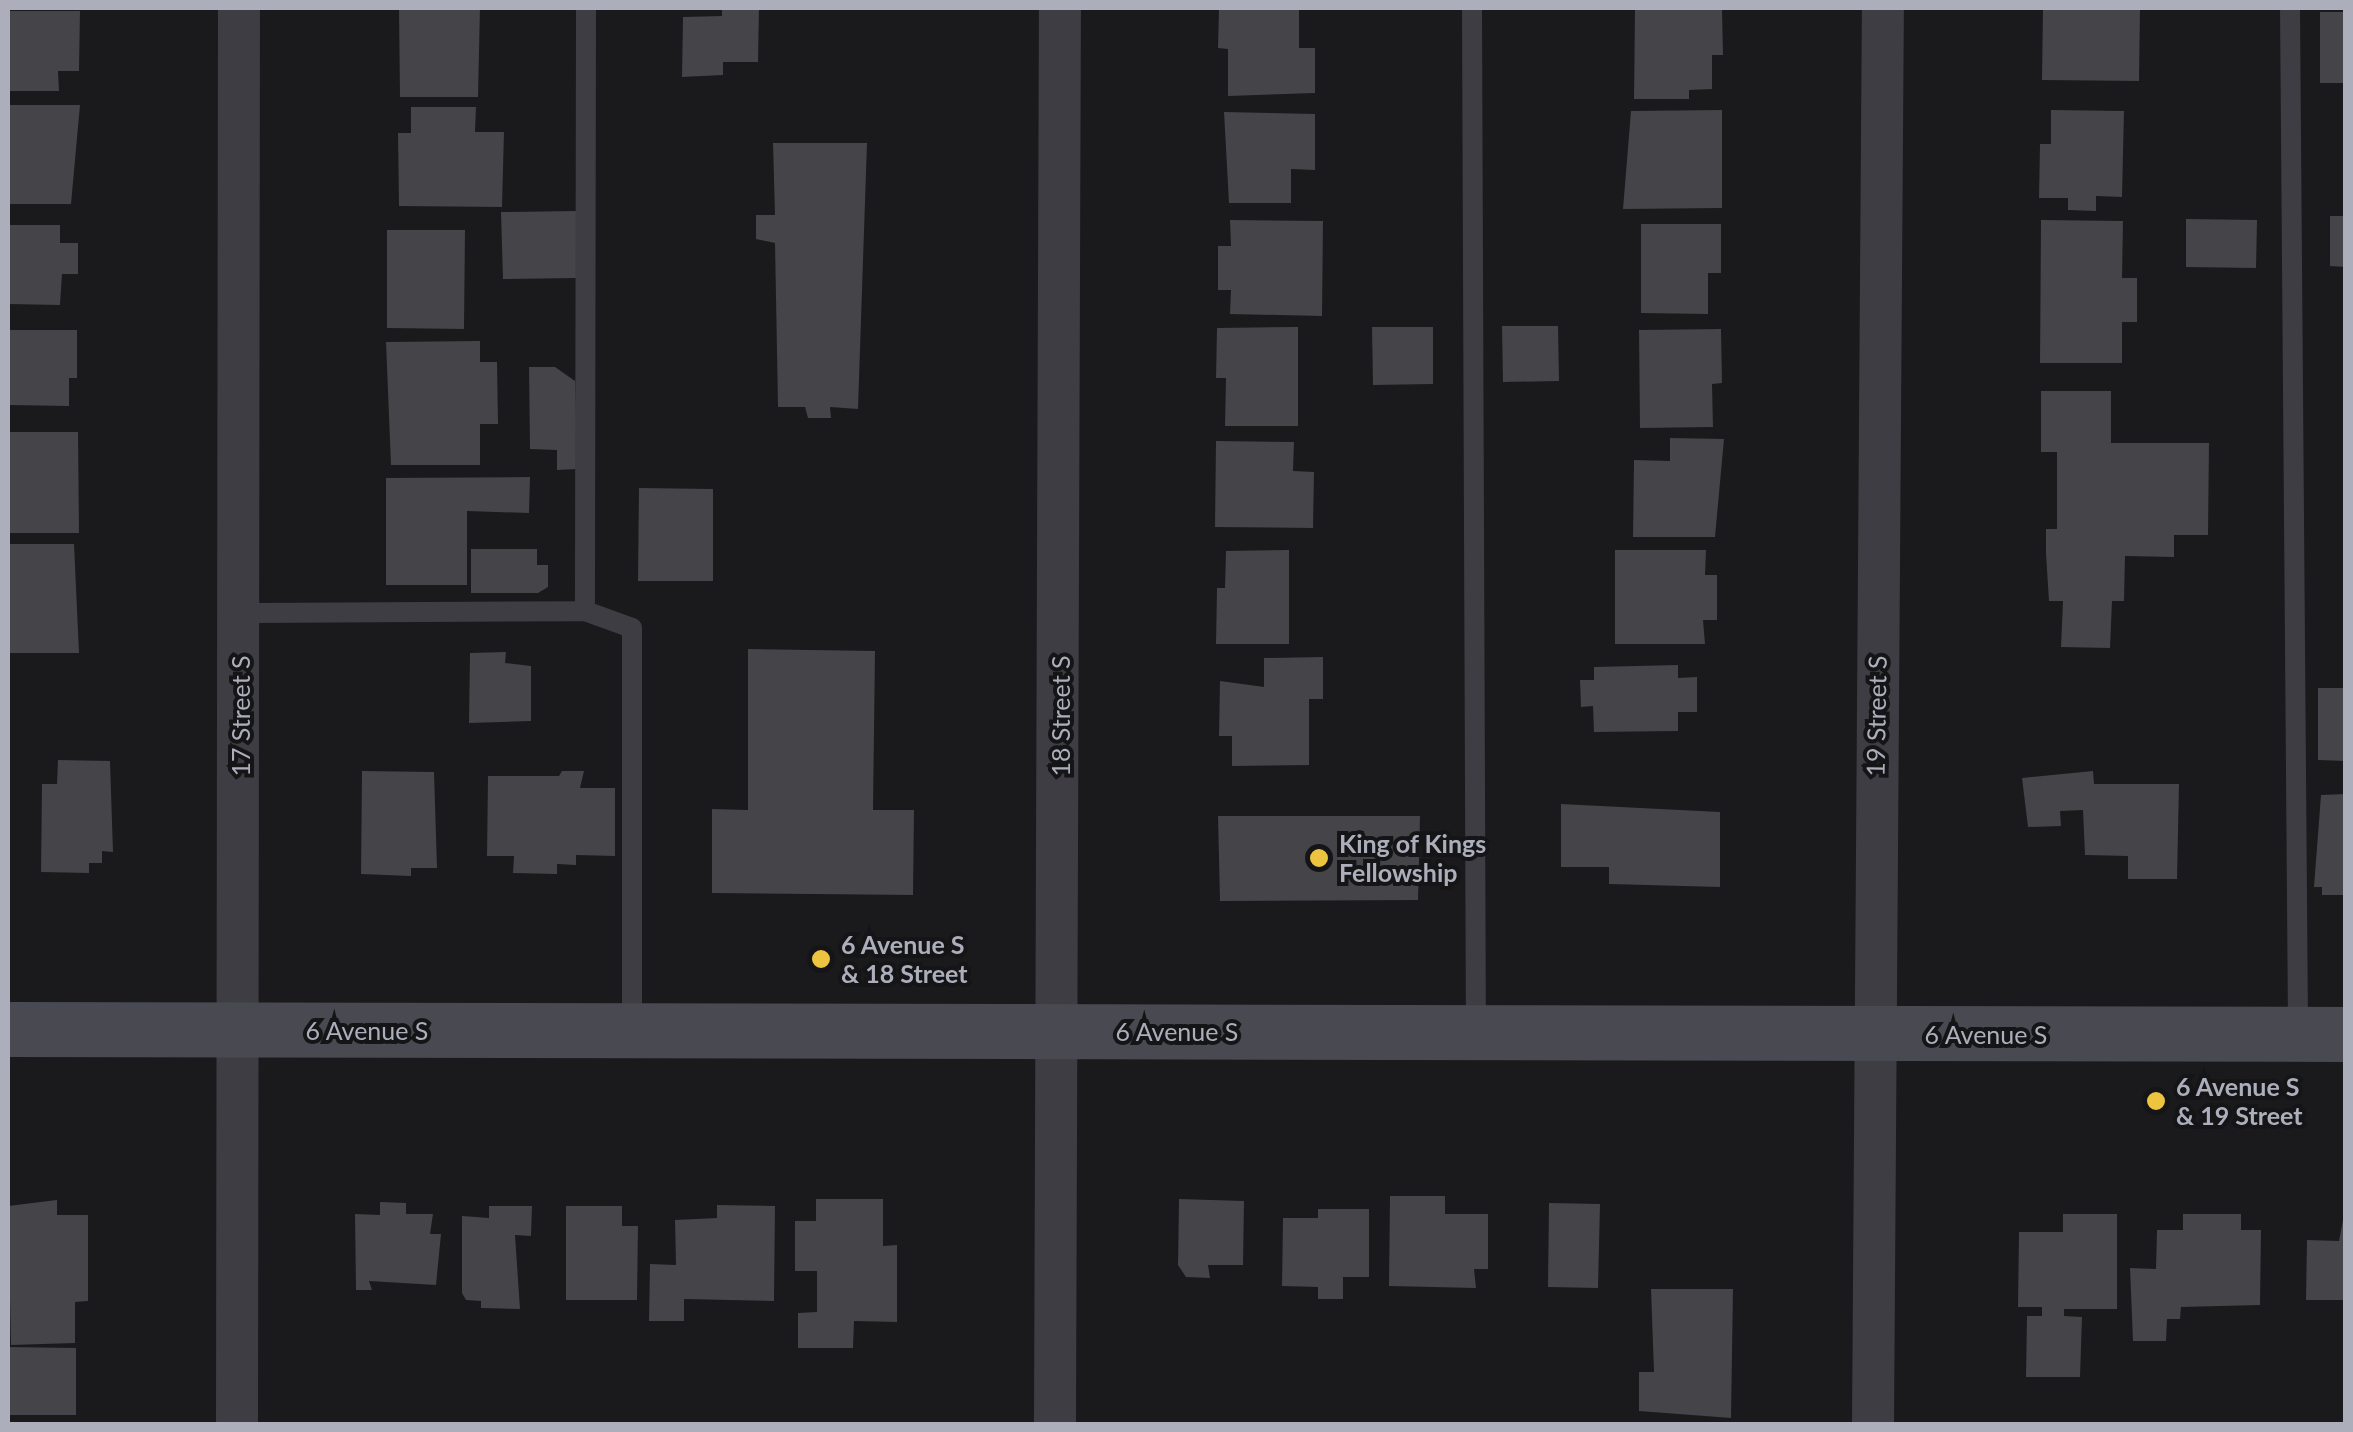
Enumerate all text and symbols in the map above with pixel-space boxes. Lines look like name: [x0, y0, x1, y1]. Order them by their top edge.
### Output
street label: 17 Street S: [225, 655, 255, 777]
street label: 18 Street S: [1045, 655, 1075, 777]
street label: 19 Street S: [1860, 655, 1892, 777]
place label: King of Kings Fellowship: [1339, 829, 1487, 888]
marker: King of Kings Fellowship: [1308, 847, 1330, 869]
place label: 6 Avenue S & 18 Street: [841, 930, 968, 989]
marker: 6 Avenue S & 18 Street: [810, 948, 832, 970]
street label: 6 Avenue S: [305, 1015, 429, 1045]
street label: 6 Avenue S: [1115, 1016, 1239, 1046]
street label: 6 Avenue S: [1924, 1019, 2048, 1049]
place label: 6 Avenue S & 19 Street: [2176, 1072, 2303, 1131]
marker: 6 Avenue S & 19 Street: [2145, 1090, 2167, 1112]

